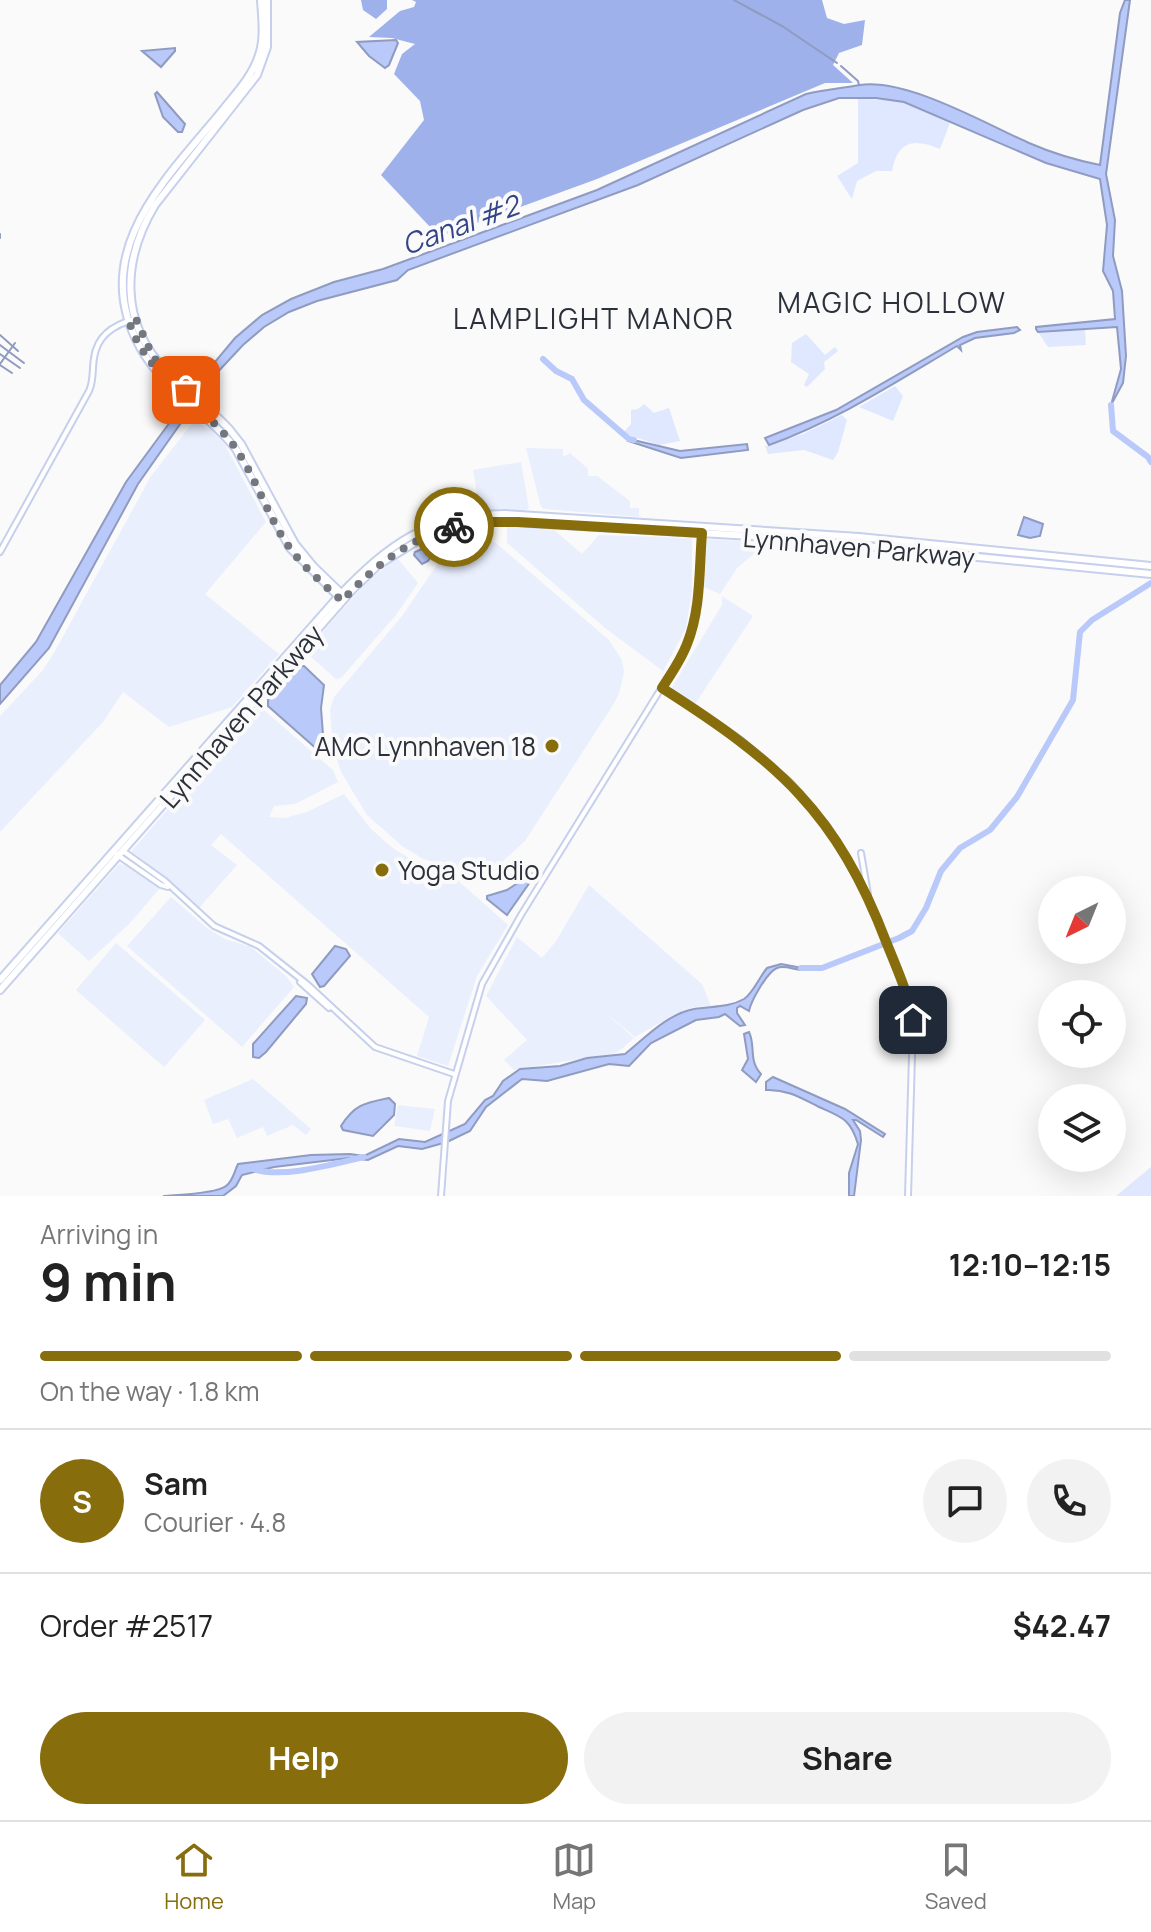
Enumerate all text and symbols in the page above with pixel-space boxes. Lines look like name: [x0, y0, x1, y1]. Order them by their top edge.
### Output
water label: Canal #2: [396, 184, 527, 263]
district label: MAGIC HOLLOW: [777, 283, 1007, 321]
district label: LAMPLIGHT MANOR: [453, 299, 735, 337]
pin: [152, 356, 220, 424]
icon: bag: [164, 368, 208, 412]
courier: [414, 487, 494, 567]
icon: bike: [432, 505, 476, 549]
street label: Lynnhaven Parkway: [742, 519, 977, 575]
street label: Lynnhaven Parkway: [151, 616, 331, 816]
place label: AMC Lynnhaven 18: [315, 728, 536, 764]
marker: AMC Lynnhaven 18: [543, 737, 561, 755]
place label: Yoga Studio: [398, 852, 540, 888]
marker: Yoga Studio: [373, 861, 391, 879]
north arrow: [1038, 876, 1126, 964]
map controls: [1038, 876, 1126, 1172]
button: locate: [1038, 980, 1126, 1068]
pin: [879, 986, 947, 1054]
icon: home: [891, 998, 935, 1042]
button: layers: [1038, 1084, 1126, 1172]
text: Arriving in: [40, 1216, 158, 1252]
text: 12:10–12:15: [949, 1244, 1111, 1285]
text: 9 min: [40, 1246, 177, 1317]
text: On the way · 1.8 km: [40, 1373, 259, 1409]
button: chat: [923, 1459, 1007, 1543]
button: phone: [1027, 1459, 1111, 1543]
text: Sam: [144, 1463, 208, 1504]
text: S: [72, 1481, 92, 1522]
text: Courier · 4.8: [144, 1504, 286, 1540]
text: Order #2517: [40, 1605, 213, 1646]
text: $42.47: [1013, 1605, 1111, 1646]
button: Help: [40, 1712, 568, 1804]
button: Share: [584, 1712, 1111, 1804]
tab: Home: [164, 1838, 224, 1916]
tab: Map: [552, 1838, 596, 1916]
tab: Saved: [925, 1838, 987, 1916]

